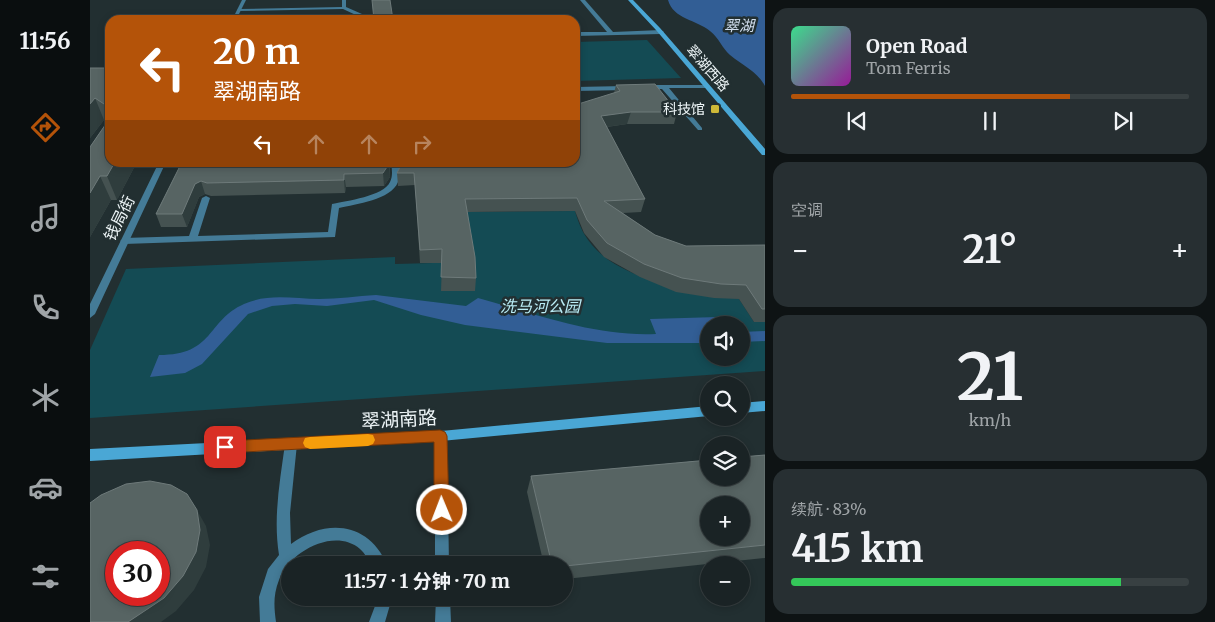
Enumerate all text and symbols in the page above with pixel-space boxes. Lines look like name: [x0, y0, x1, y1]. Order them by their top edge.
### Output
water label: 翠湖: [724, 16, 756, 35]
text: 11:56: [19, 27, 71, 55]
text: 20 m: [213, 30, 300, 74]
text: Open Road: [866, 34, 968, 58]
icon: left: [130, 35, 195, 100]
street label: 翠湖西路: [683, 41, 733, 95]
text: Tom Ferris: [866, 58, 951, 78]
text: 翠湖南路: [213, 77, 301, 105]
place label: 科技馆: [663, 100, 705, 118]
marker: 科技馆: [709, 103, 721, 115]
icon: previous: [843, 107, 871, 135]
icon: pause: [976, 107, 1004, 135]
icon: next: [1109, 107, 1137, 135]
icon: directions: [28, 110, 63, 145]
icon: left: [249, 130, 277, 158]
icon: ahead: [302, 130, 330, 158]
icon: ahead: [355, 130, 383, 158]
icon: right: [408, 130, 436, 158]
street label: 钱局街: [99, 192, 139, 244]
icon: music: [28, 200, 63, 235]
text: 空调: [791, 200, 823, 220]
text: 21°: [963, 226, 1017, 273]
text: −: [791, 232, 810, 268]
text: +: [1170, 232, 1189, 268]
icon: phone: [28, 290, 63, 325]
park label: 洗马河公园: [500, 296, 582, 316]
map controls: [700, 316, 750, 606]
button: sound: [700, 316, 750, 366]
text: 21: [957, 336, 1023, 418]
button: search: [700, 376, 750, 426]
icon: climate: [28, 380, 63, 415]
street label: 翠湖南路: [360, 405, 438, 433]
text: km/h: [969, 410, 1011, 430]
pin: [204, 426, 246, 468]
icon: arrive: [211, 433, 239, 461]
button: layers: [700, 436, 750, 486]
icon: car: [28, 470, 63, 505]
position arrow: [415, 483, 467, 535]
button: +: [700, 496, 750, 546]
text: 续航 · 83%: [791, 499, 866, 519]
text: 415 km: [791, 525, 923, 572]
speed limit sign: 30: [105, 541, 170, 606]
button: −: [700, 556, 750, 606]
icon: filters: [28, 559, 63, 594]
text: 11:57 · 1 分钟 · 70 m: [344, 569, 510, 593]

